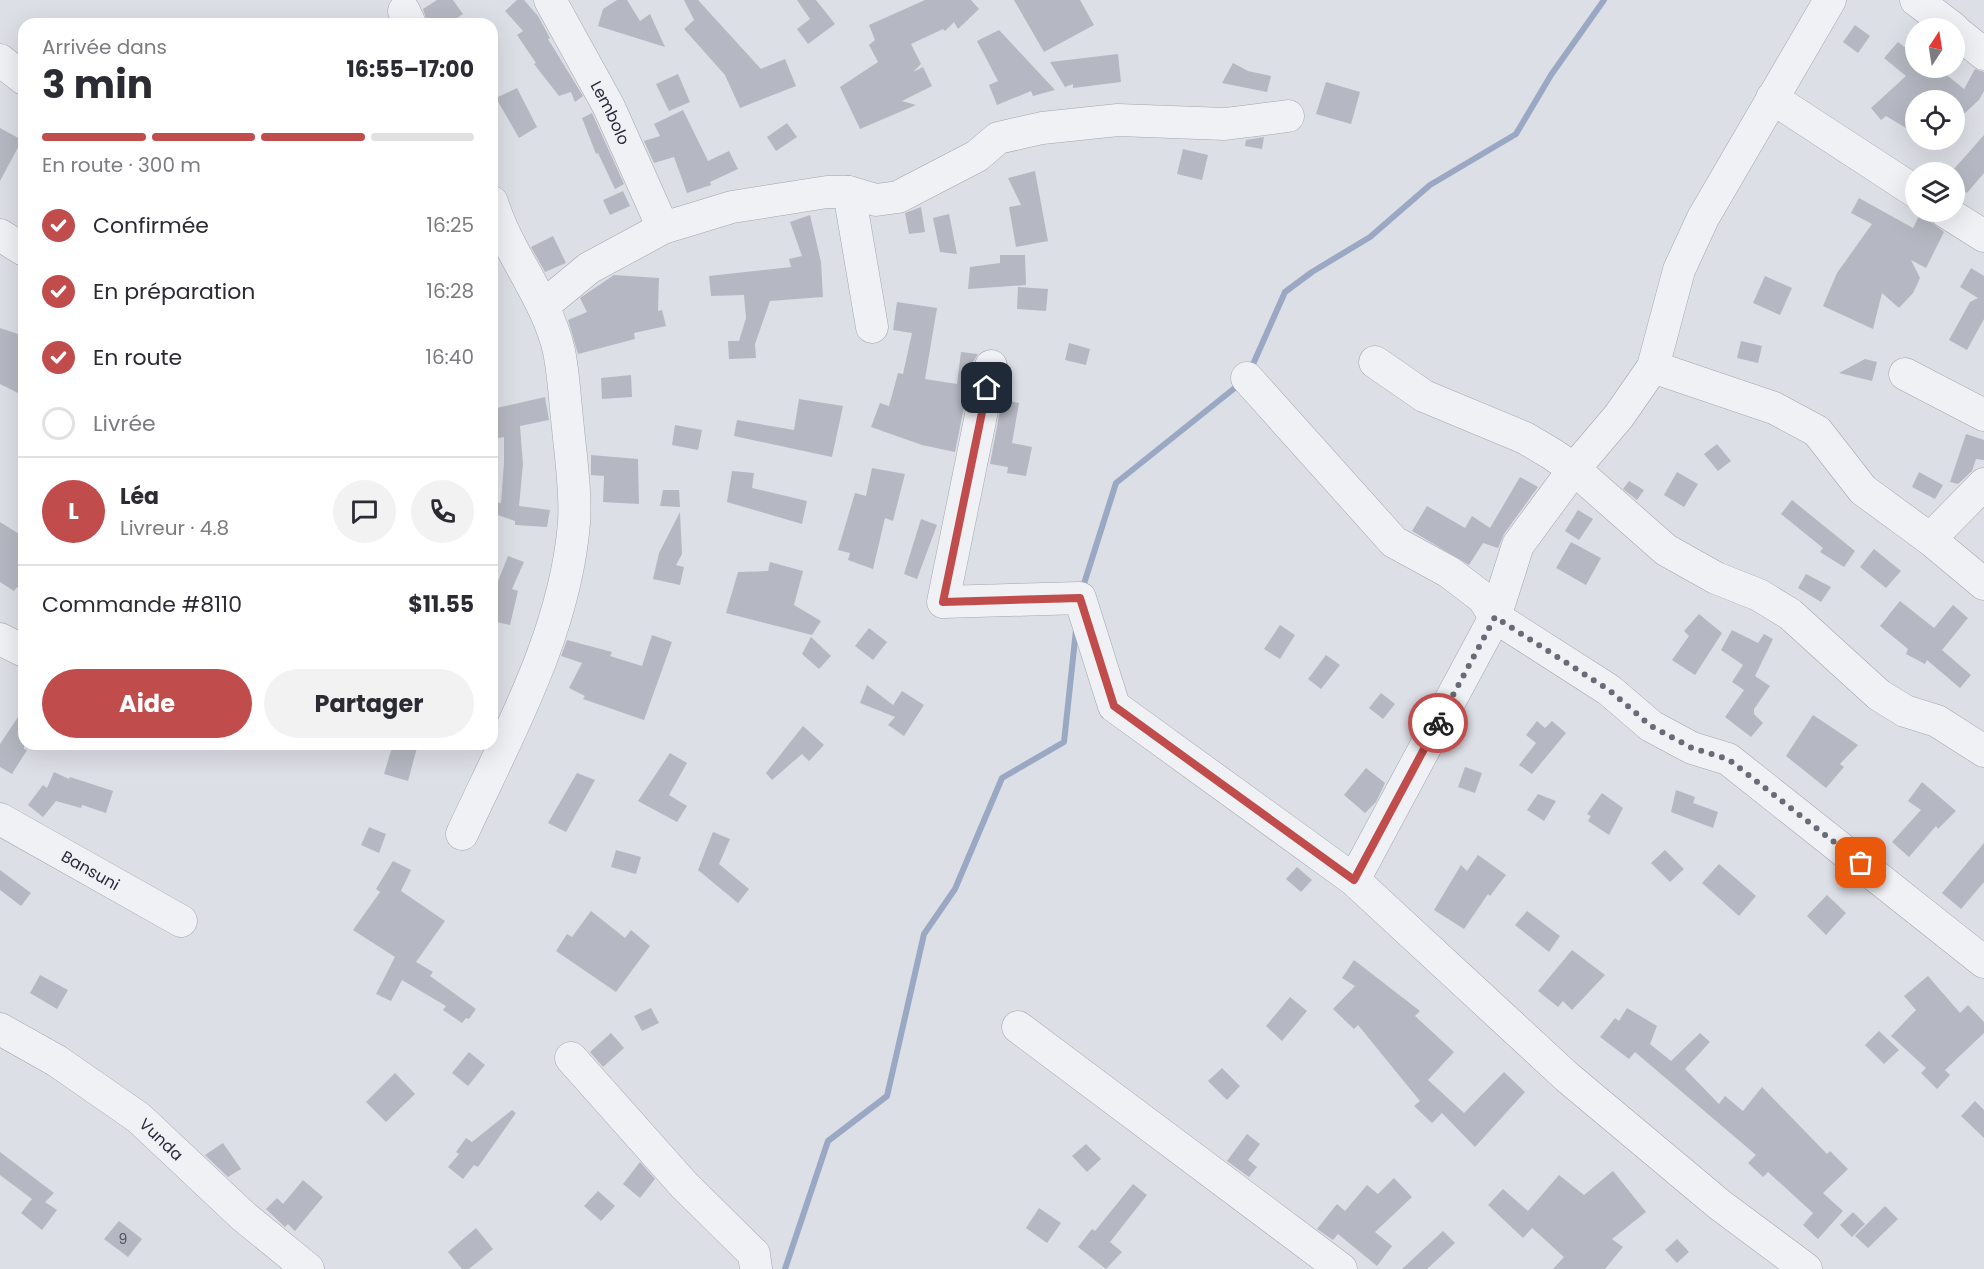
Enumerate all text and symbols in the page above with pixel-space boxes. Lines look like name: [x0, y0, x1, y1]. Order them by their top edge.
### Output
north arrow: [1905, 18, 1965, 78]
map controls: [1905, 18, 1965, 222]
text: Arrivée dans: [42, 33, 167, 61]
text: 16:55–17:00: [347, 54, 474, 85]
text: 3 min: [42, 57, 153, 112]
street label: Lembolo: [585, 77, 635, 149]
button: locate: [1905, 90, 1965, 150]
text: En route · 300 m: [42, 151, 201, 179]
button: layers: [1905, 162, 1965, 222]
icon: check: [42, 209, 75, 242]
text: Confirmée: [93, 210, 209, 241]
text: 16:25: [427, 211, 474, 239]
icon: check: [42, 275, 75, 308]
text: En préparation: [93, 276, 255, 307]
text: 16:28: [427, 277, 474, 305]
icon: check: [42, 341, 75, 374]
text: En route: [93, 342, 182, 373]
text: 16:40: [426, 343, 474, 371]
pin: [961, 362, 1012, 413]
icon: home: [970, 371, 1003, 404]
text: Livrée: [93, 408, 156, 439]
button: chat: [333, 480, 396, 543]
button: phone: [411, 480, 474, 543]
text: Léa: [120, 481, 159, 512]
text: L: [68, 496, 79, 527]
text: Livreur · 4.8: [120, 514, 229, 542]
text: Commande #8110: [42, 589, 242, 620]
text: $11.55: [408, 589, 474, 620]
button: Aide: [42, 669, 252, 738]
button: Partager: [264, 669, 474, 738]
courier: [1408, 693, 1468, 753]
icon: bike: [1422, 707, 1455, 740]
pin: [1835, 837, 1886, 888]
street label: Bansuni: [57, 845, 124, 896]
icon: bag: [1844, 846, 1877, 879]
street label: Vunda: [134, 1113, 188, 1166]
house number: 9: [119, 1229, 127, 1249]

